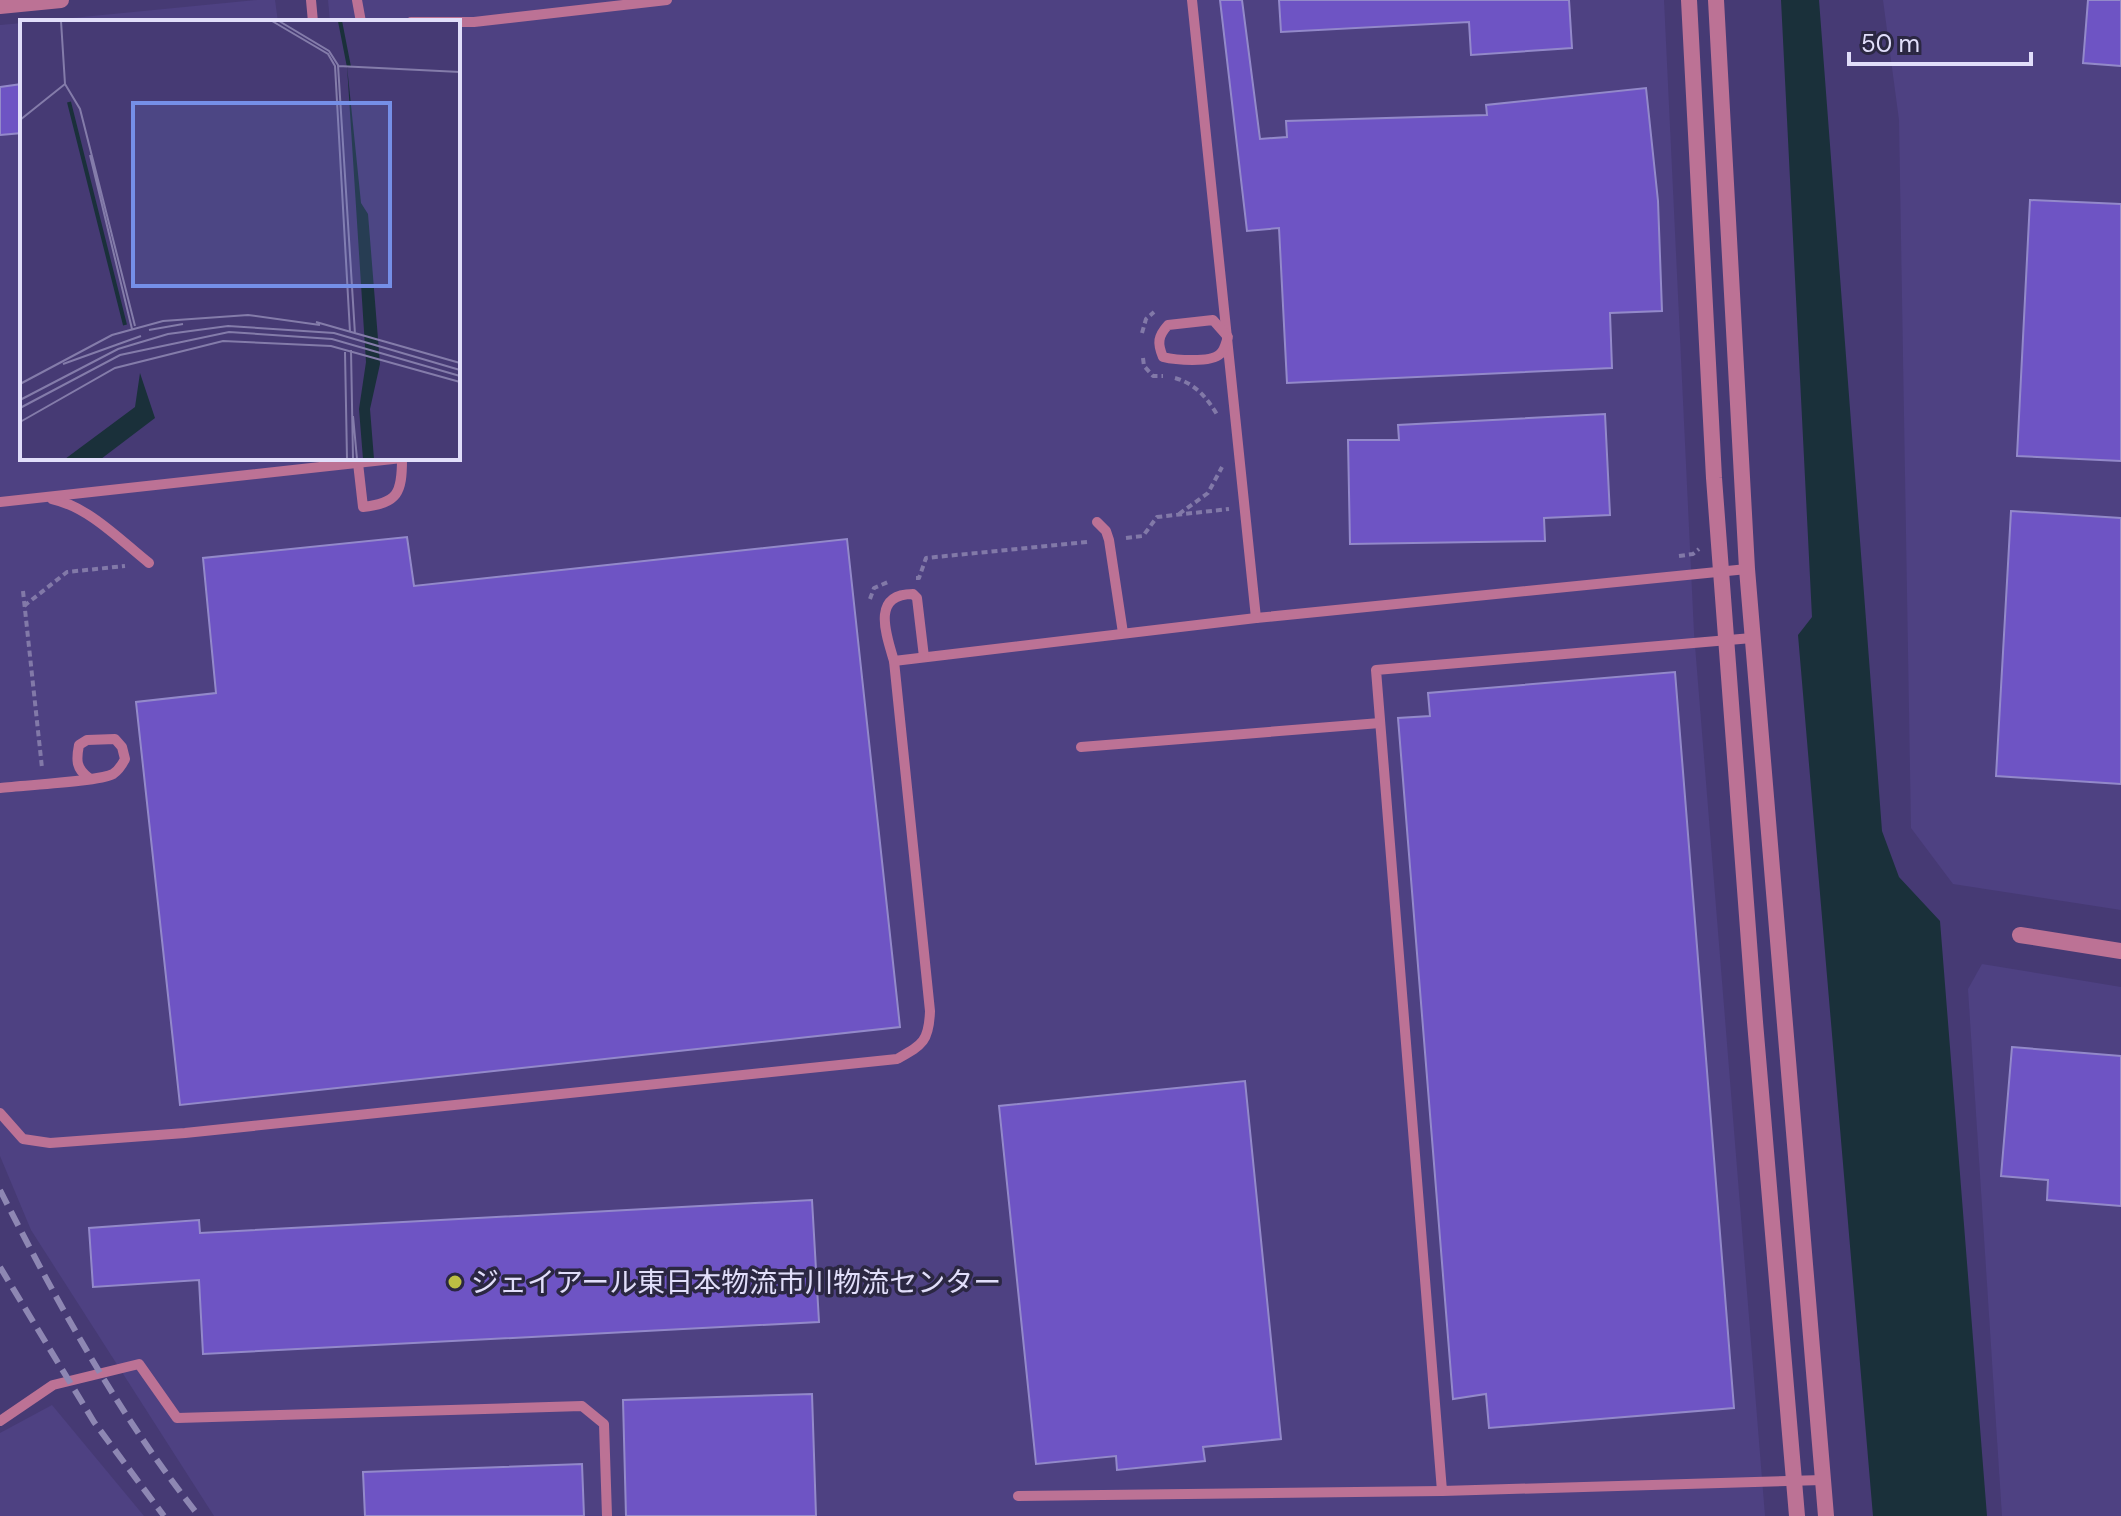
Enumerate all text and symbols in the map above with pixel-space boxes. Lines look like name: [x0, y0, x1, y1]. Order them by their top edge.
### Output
scale bar: [1849, 16, 2031, 66]
inset map: [20, 20, 460, 460]
text: 50 m: [1861, 28, 1920, 59]
place label: ジェイアール東日本物流市川物流センター: [471, 1264, 1001, 1301]
marker: ジェイアール東日本物流市川物流センター: [446, 1273, 464, 1291]

